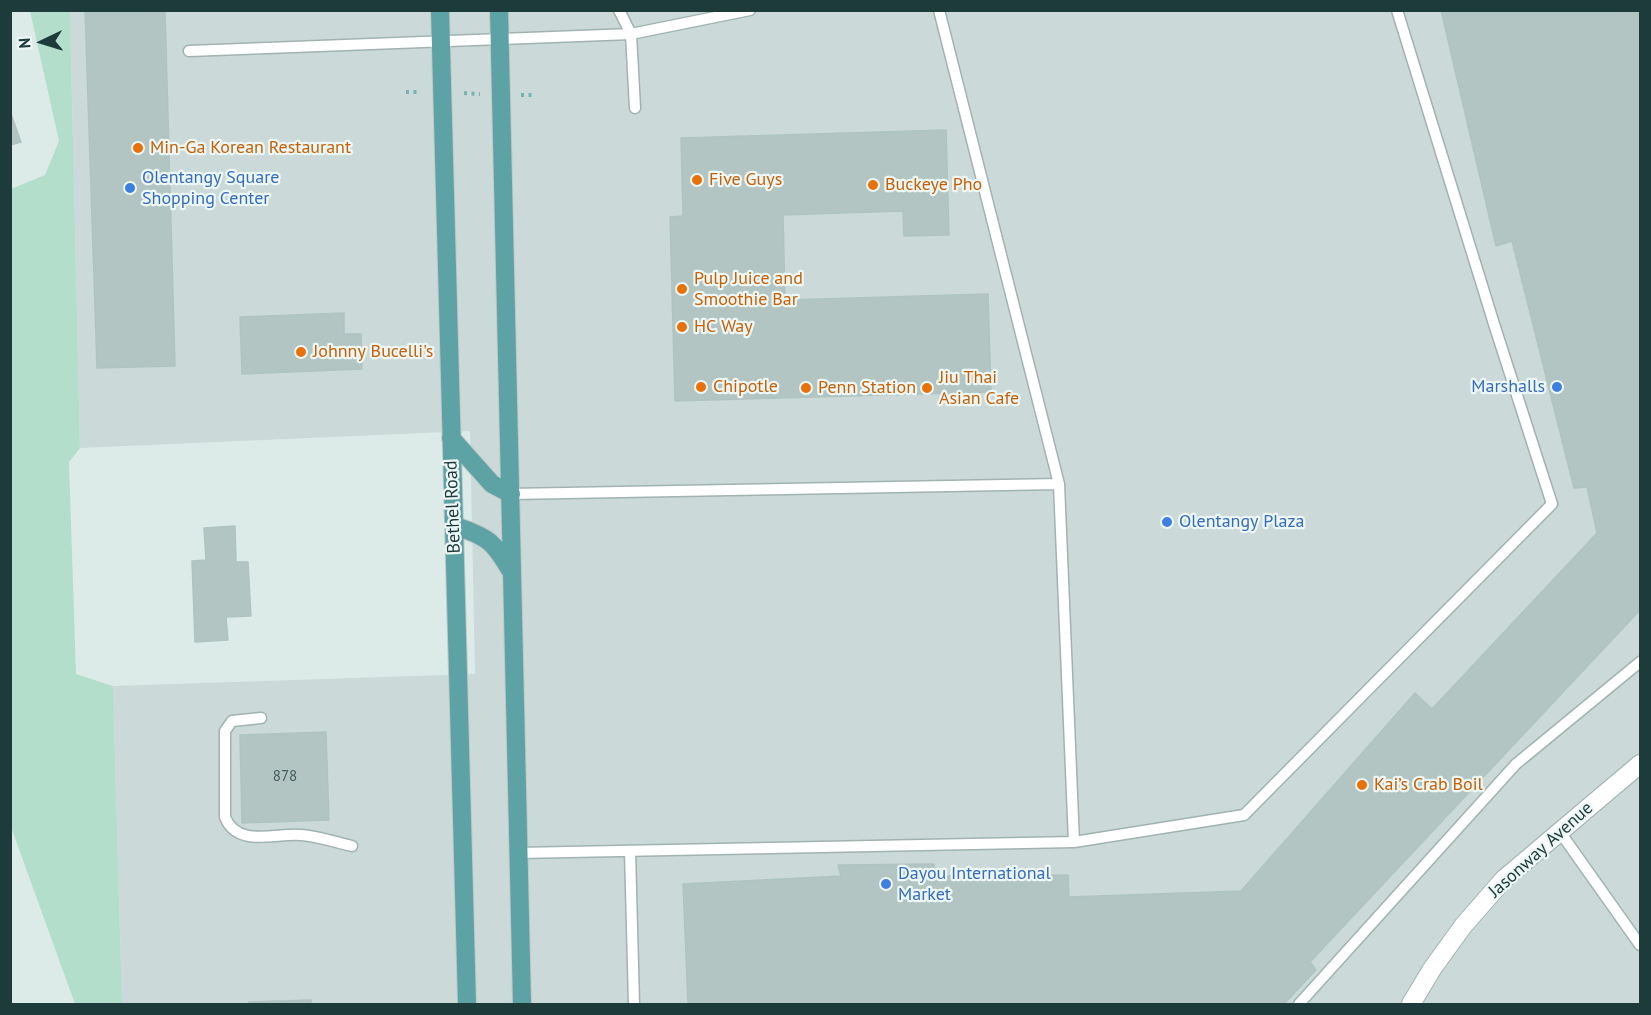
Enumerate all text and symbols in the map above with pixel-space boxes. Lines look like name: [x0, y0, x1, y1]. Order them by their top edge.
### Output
north arrow: [12, 12, 72, 72]
text: N: [14, 37, 34, 49]
place label: Min-Ga Korean Restaurant: [150, 137, 351, 159]
marker: Min-Ga Korean Restaurant: [131, 141, 145, 155]
place label: Olentangy Square Shopping Center: [142, 167, 279, 210]
place label: Five Guys: [709, 169, 782, 191]
marker: Five Guys: [690, 173, 704, 187]
place label: Buckeye Pho: [885, 174, 982, 196]
marker: Buckeye Pho: [866, 178, 880, 192]
marker: Olentangy Square Shopping Center: [123, 181, 137, 195]
place label: Pulp Juice and Smoothie Bar: [694, 268, 803, 310]
marker: Pulp Juice and Smoothie Bar: [675, 282, 689, 296]
place label: HC Way: [694, 316, 753, 338]
marker: HC Way: [675, 320, 689, 334]
place label: Johnny Bucelli's: [313, 341, 433, 363]
marker: Johnny Bucelli's: [294, 345, 308, 359]
place label: Jiu Thai Asian Cafe: [939, 367, 1019, 410]
place label: Chipotle: [713, 376, 778, 398]
place label: Marshalls: [1471, 376, 1545, 398]
place label: Penn Station: [818, 377, 916, 399]
marker: Chipotle: [694, 380, 708, 394]
marker: Marshalls: [1550, 380, 1564, 394]
marker: Penn Station: [799, 381, 813, 395]
marker: Jiu Thai Asian Cafe: [920, 381, 934, 395]
street label: Bethel Road: [441, 460, 465, 554]
place label: Olentangy Plaza: [1179, 511, 1305, 533]
marker: Olentangy Plaza: [1160, 515, 1174, 529]
house number: 878: [273, 768, 297, 786]
place label: Kai’s Crab Boil: [1374, 774, 1483, 796]
marker: Kai’s Crab Boil: [1355, 778, 1369, 792]
street label: Jasonway Avenue: [1484, 798, 1598, 902]
place label: Dayou International Market: [898, 863, 1051, 906]
marker: Dayou International Market: [879, 877, 893, 891]

